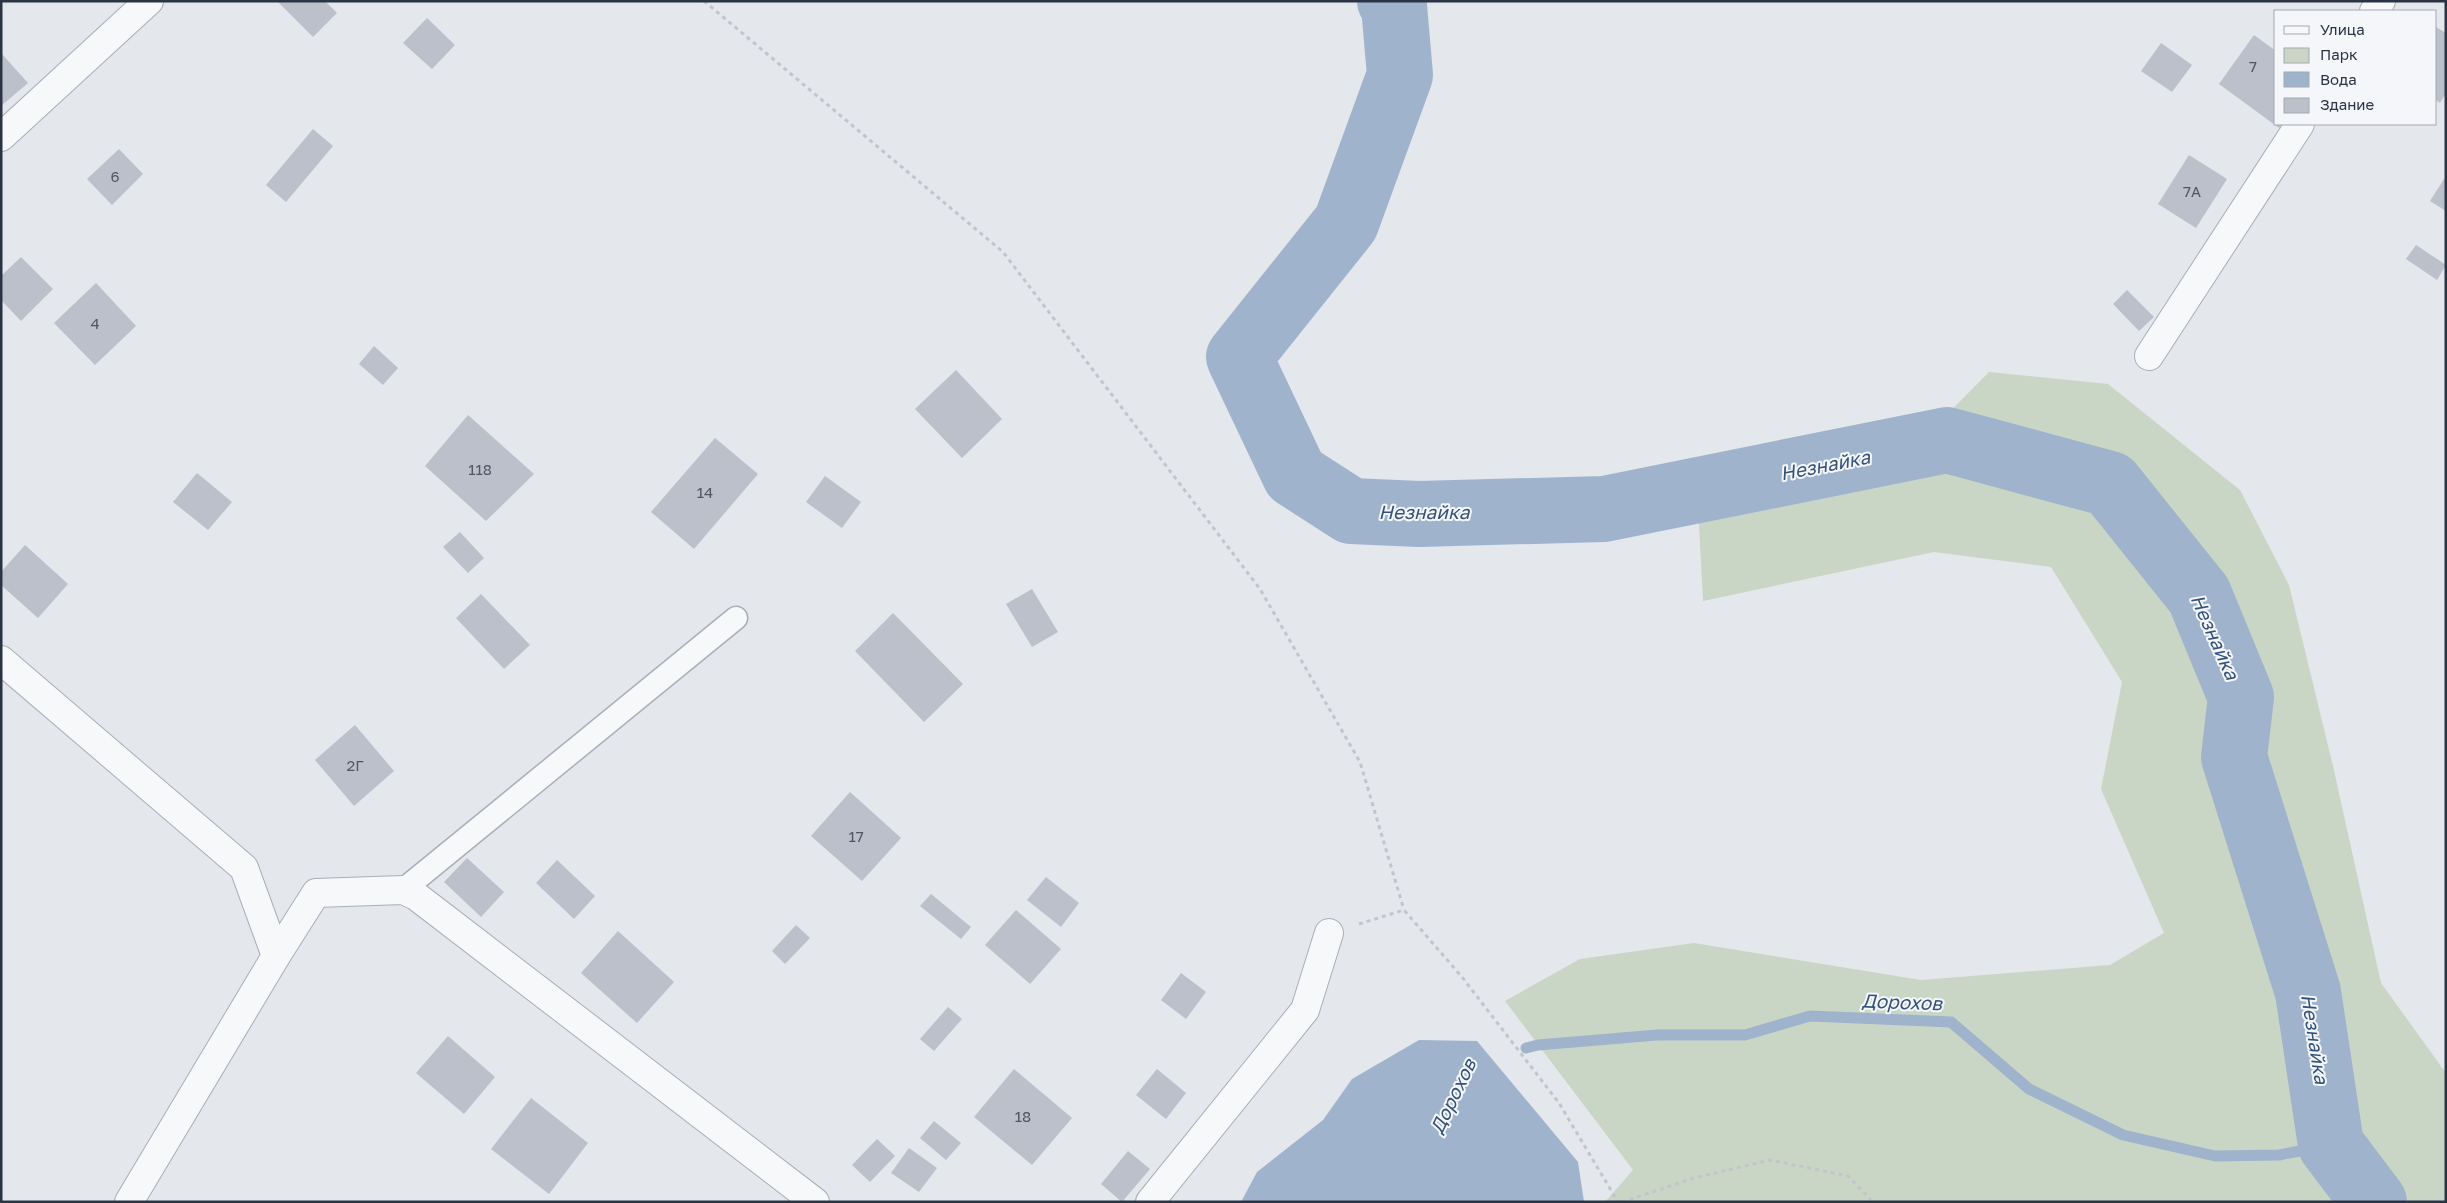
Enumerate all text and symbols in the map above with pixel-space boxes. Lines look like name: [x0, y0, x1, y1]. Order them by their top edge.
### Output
legend: [2274, 10, 2437, 125]
text: Улица: [2320, 20, 2365, 38]
text: Парк: [2320, 45, 2358, 63]
house number: 7: [2249, 57, 2257, 75]
text: Вода: [2320, 70, 2357, 88]
text: Здание: [2320, 95, 2374, 113]
house number: 6: [110, 167, 120, 185]
house number: 7А: [2183, 182, 2201, 200]
house number: 4: [90, 314, 100, 332]
water label: Незнайка: [1778, 444, 1873, 484]
house number: 118: [468, 460, 492, 478]
house number: 14: [697, 483, 713, 501]
water label: Незнайка: [1379, 500, 1471, 523]
water label: Незнайка: [2186, 591, 2245, 684]
house number: 2Г: [346, 756, 364, 774]
house number: 17: [848, 827, 864, 845]
water label: Дорохов: [1861, 989, 1944, 1014]
water label: Незнайка: [2297, 992, 2334, 1087]
water label: Дорохов: [1424, 1054, 1481, 1138]
house number: 18: [1015, 1107, 1031, 1125]

